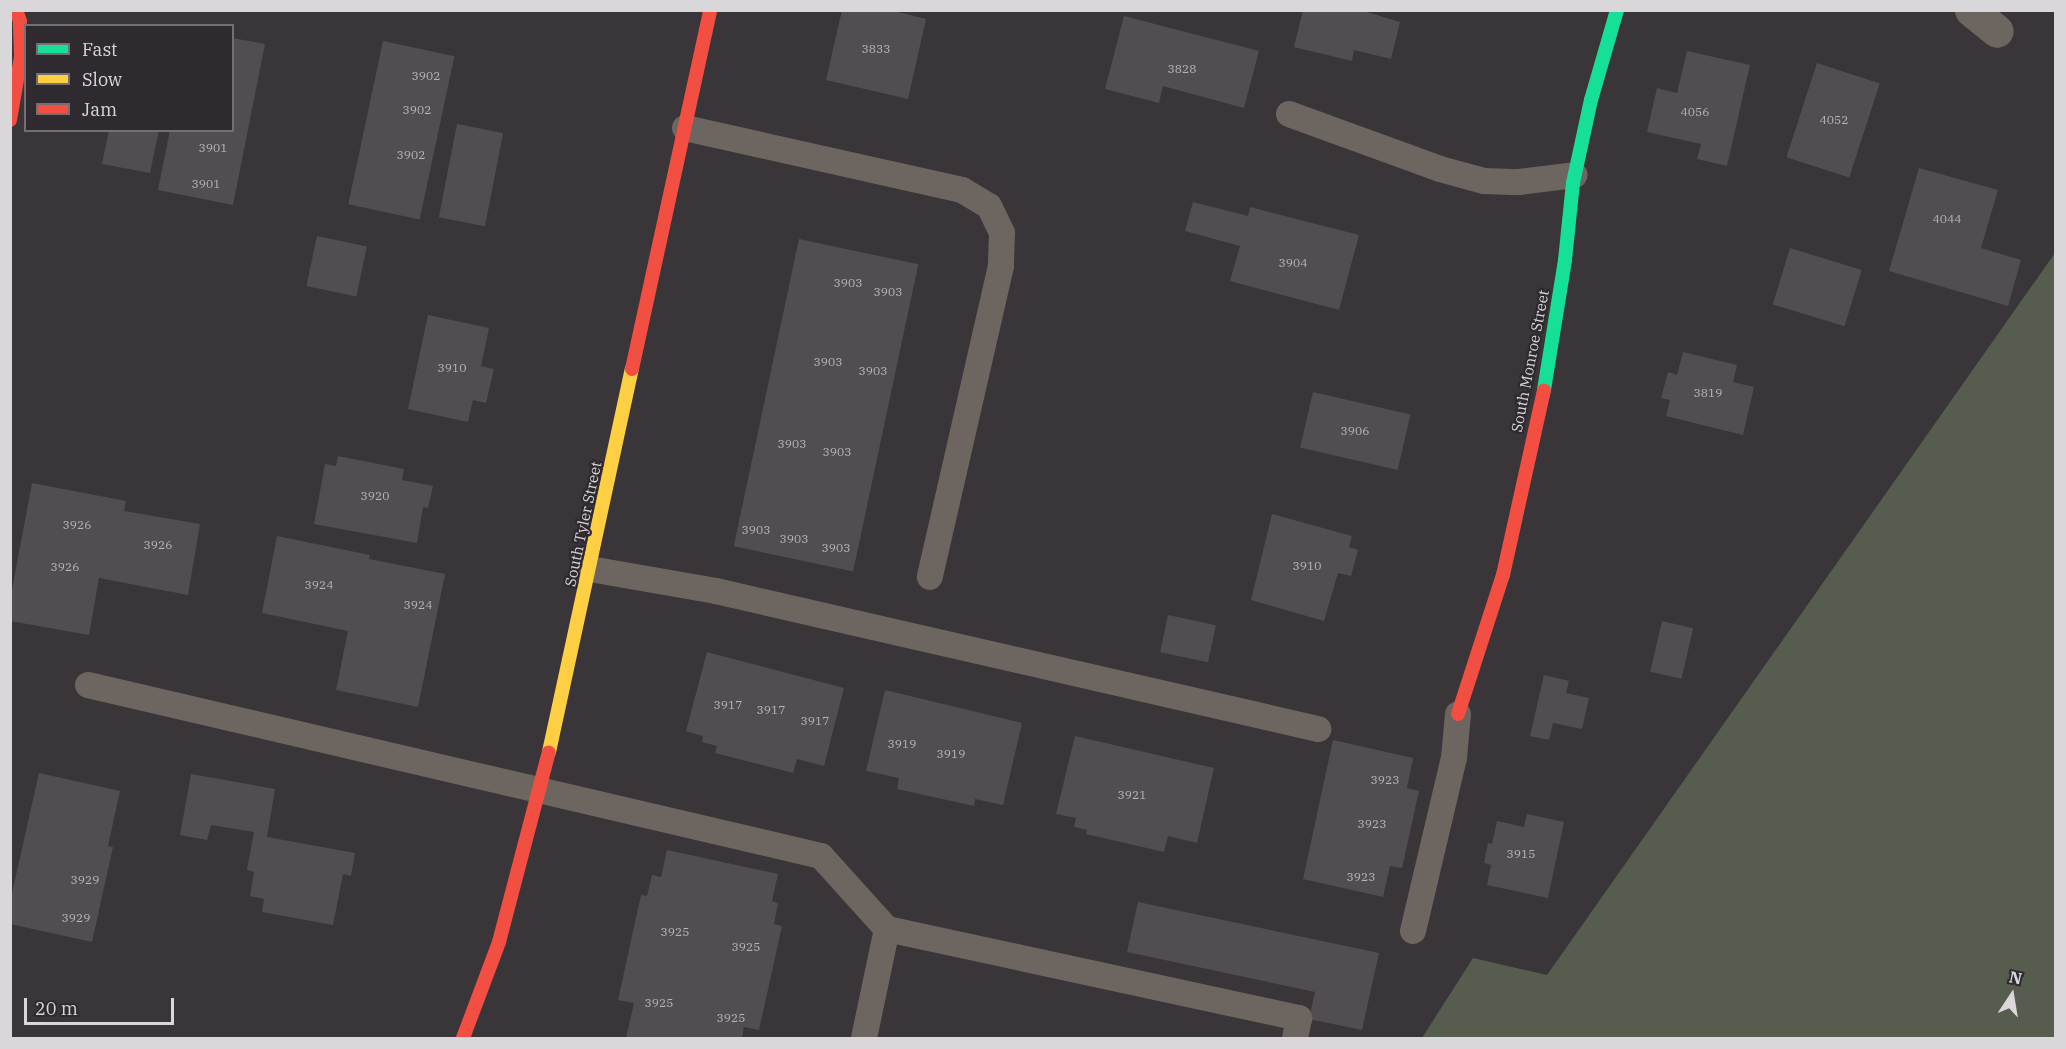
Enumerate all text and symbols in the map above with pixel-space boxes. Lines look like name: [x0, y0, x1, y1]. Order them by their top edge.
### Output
legend: [24, 24, 234, 132]
text: Fast: [82, 38, 117, 61]
house number: 3833: [862, 42, 890, 56]
house number: 3828: [1168, 62, 1196, 76]
text: Slow: [82, 68, 122, 91]
house number: 3902: [412, 69, 440, 83]
text: Jam: [82, 98, 117, 121]
house number: 3902: [403, 103, 431, 117]
house number: 4056: [1681, 105, 1709, 119]
house number: 4052: [1820, 113, 1848, 127]
house number: 3901: [199, 141, 227, 155]
house number: 3902: [397, 148, 425, 162]
house number: 3901: [192, 177, 220, 191]
house number: 4044: [1933, 212, 1961, 226]
house number: 3904: [1279, 256, 1307, 270]
house number: 3903: [834, 276, 862, 290]
house number: 3903: [874, 285, 902, 299]
street label: South Monroe Street: [1507, 288, 1553, 434]
house number: 3903: [814, 355, 842, 369]
house number: 3910: [438, 361, 466, 375]
house number: 3903: [859, 364, 887, 378]
house number: 3819: [1694, 386, 1722, 400]
house number: 3906: [1341, 424, 1369, 438]
house number: 3903: [778, 437, 806, 451]
house number: 3903: [823, 445, 851, 459]
street label: South Tyler Street: [561, 460, 605, 588]
house number: 3920: [361, 489, 389, 503]
house number: 3926: [63, 518, 91, 532]
house number: 3903: [742, 523, 770, 537]
house number: 3903: [780, 532, 808, 546]
house number: 3926: [144, 538, 172, 552]
house number: 3903: [822, 541, 850, 555]
house number: 3910: [1293, 559, 1321, 573]
house number: 3926: [51, 560, 79, 574]
house number: 3924: [305, 578, 333, 592]
house number: 3924: [404, 598, 432, 612]
house number: 3917: [714, 698, 742, 712]
house number: 3917: [757, 703, 785, 717]
house number: 3917: [801, 714, 829, 728]
house number: 3919: [888, 737, 916, 751]
house number: 3919: [937, 747, 965, 761]
house number: 3923: [1371, 773, 1399, 787]
house number: 3921: [1118, 788, 1146, 802]
house number: 3923: [1358, 817, 1386, 831]
house number: 3915: [1507, 847, 1535, 861]
house number: 3923: [1347, 870, 1375, 884]
house number: 3929: [71, 873, 99, 887]
house number: 3929: [62, 911, 90, 925]
house number: 3925: [661, 925, 689, 939]
house number: 3925: [732, 940, 760, 954]
north arrow: [1982, 965, 2042, 1025]
text: N: [2007, 966, 2024, 988]
scale bar: [27, 986, 177, 1024]
house number: 3925: [645, 996, 673, 1010]
text: 20 m: [35, 997, 78, 1020]
house number: 3925: [717, 1011, 745, 1025]

